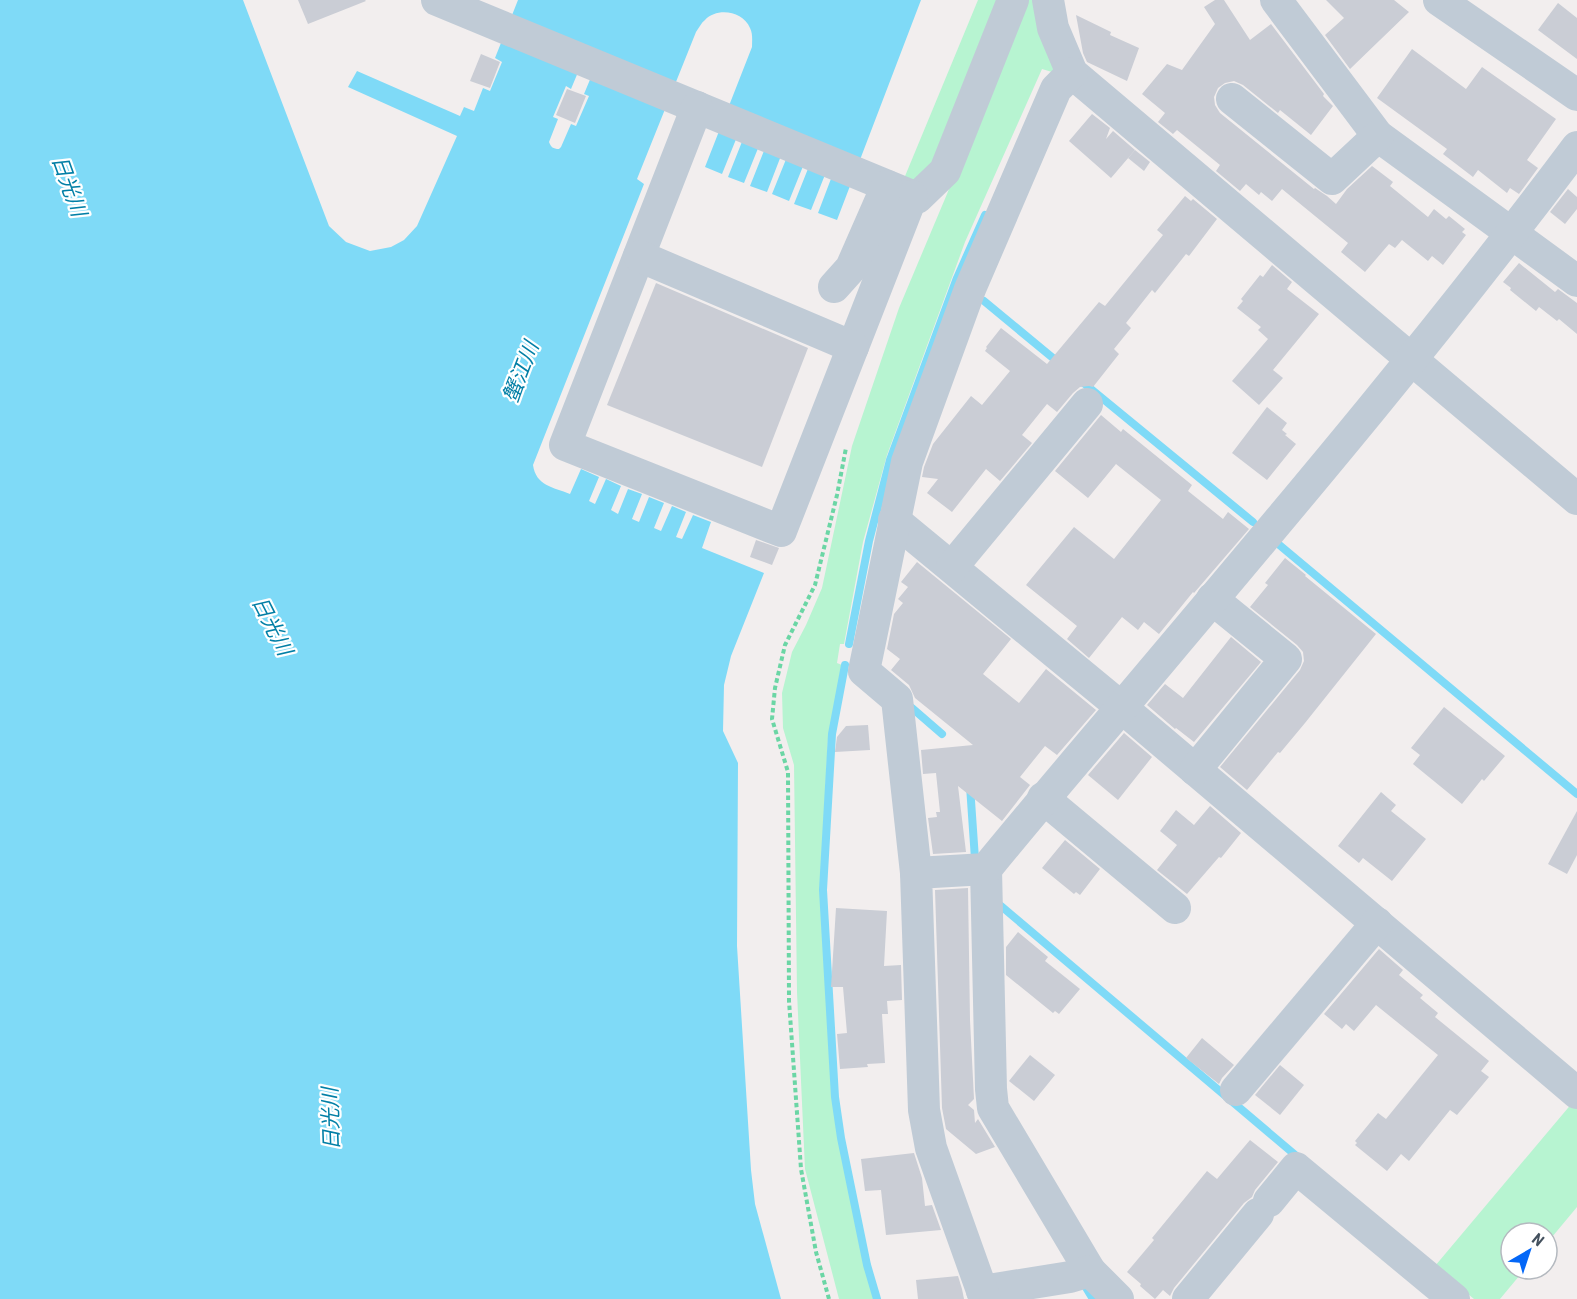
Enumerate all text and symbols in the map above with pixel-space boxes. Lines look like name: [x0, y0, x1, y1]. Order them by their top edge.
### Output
water label: 日光川: [47, 152, 92, 222]
water label: 蟹江川: [499, 336, 544, 406]
water label: 日光川: [247, 592, 298, 661]
water label: 日光川: [318, 1085, 344, 1151]
north arrow: [1499, 1221, 1559, 1281]
text: N: [1528, 1229, 1548, 1250]

